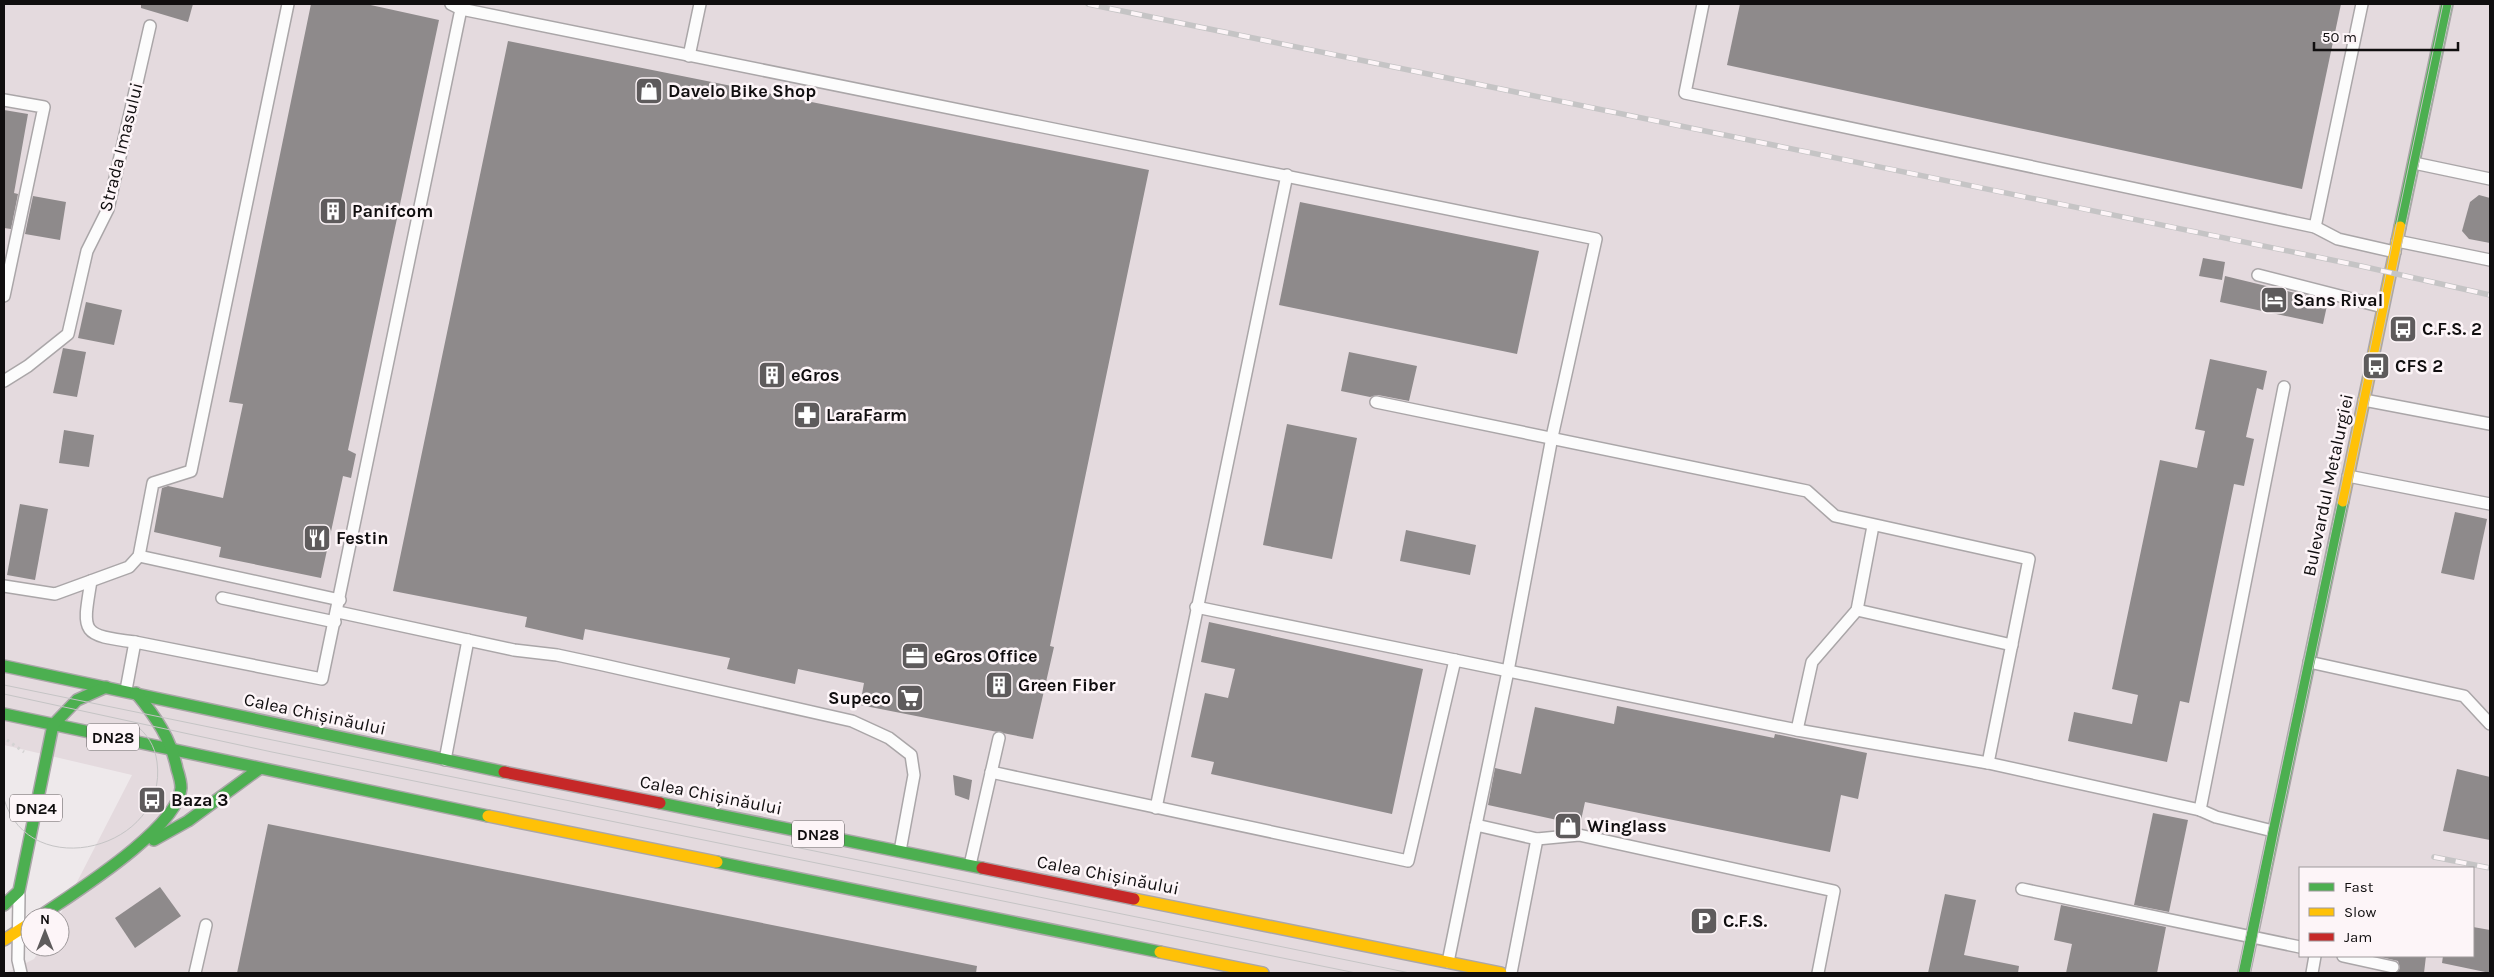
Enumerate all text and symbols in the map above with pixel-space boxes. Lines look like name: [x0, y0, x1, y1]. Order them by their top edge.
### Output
scale bar: [2314, 20, 2458, 52]
text: 50 m: [2322, 28, 2357, 46]
shop icon: Davelo Bike Shop: [634, 76, 664, 106]
street label: Strada Imasului: [94, 80, 148, 214]
place label: Davelo Bike Shop: [668, 80, 816, 102]
building icon: Panifcom: [318, 196, 348, 226]
place label: Panifcom: [352, 200, 433, 222]
hotel icon: Sans Rival: [2259, 285, 2289, 315]
place label: Sans Rival: [2293, 289, 2383, 311]
bus stop icon: C.F.S. 2: [2388, 314, 2418, 344]
place label: C.F.S. 2: [2422, 318, 2482, 340]
bus stop icon: CFS 2: [2361, 351, 2391, 381]
place label: CFS 2: [2395, 355, 2443, 377]
building icon: eGros: [757, 360, 787, 390]
place label: eGros: [791, 364, 839, 386]
street label: Bulevardul Metalurgiei: [2298, 392, 2358, 578]
pharmacy icon: LaraFarm: [792, 400, 822, 430]
place label: LaraFarm: [826, 404, 907, 426]
restaurant icon: Festin: [302, 523, 332, 553]
place label: Festin: [336, 527, 389, 549]
office icon: eGros Office: [900, 641, 930, 671]
place label: eGros Office: [934, 645, 1038, 667]
building icon: Green Fiber: [984, 670, 1014, 700]
place label: Green Fiber: [1018, 674, 1116, 696]
supermarket icon: Supeco: [895, 683, 925, 713]
place label: Supeco: [828, 687, 891, 709]
street label: Calea Chișinăului: [242, 688, 388, 740]
road number: DN28: [87, 724, 139, 750]
street label: Calea Chișinăului: [638, 770, 784, 820]
bus stop icon: Baza 3: [137, 785, 167, 815]
place label: Baza 3: [171, 789, 228, 811]
road number: DN24: [10, 794, 62, 821]
shop icon: Winglass: [1553, 811, 1583, 841]
place label: Winglass: [1587, 815, 1667, 837]
road number: DN28: [792, 821, 844, 848]
street label: Calea Chișinăului: [1035, 850, 1181, 900]
legend: [2299, 867, 2474, 957]
text: Fast: [2344, 878, 2374, 896]
text: Slow: [2344, 903, 2376, 921]
parking icon: C.F.S.: [1689, 906, 1719, 936]
north arrow: [20, 907, 70, 957]
place label: C.F.S.: [1723, 910, 1767, 932]
text: N: [40, 911, 50, 928]
text: Jam: [2344, 928, 2372, 946]

